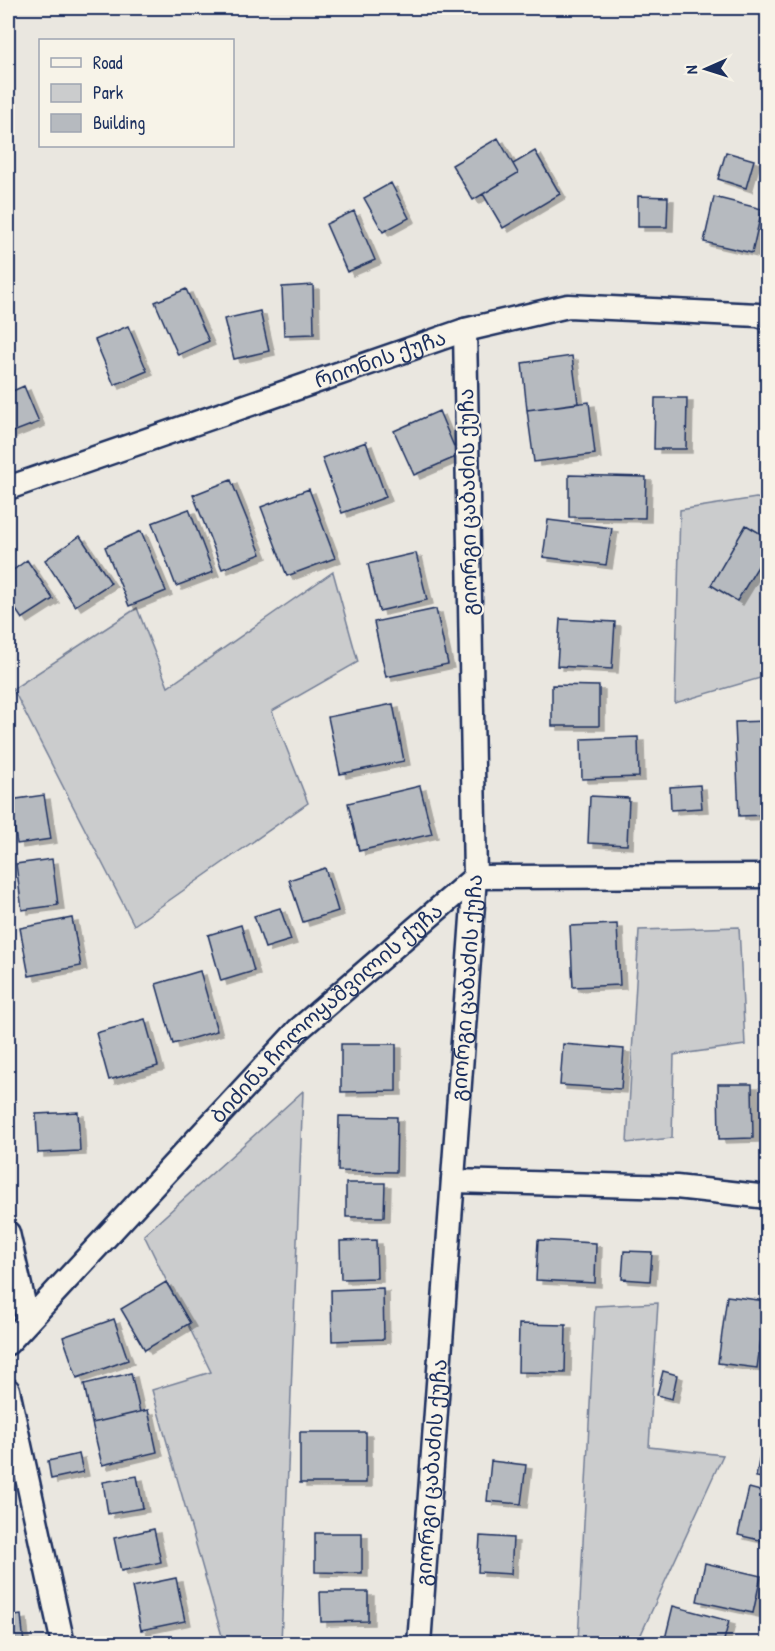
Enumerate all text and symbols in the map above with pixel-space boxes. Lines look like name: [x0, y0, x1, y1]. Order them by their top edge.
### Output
legend: [39, 39, 234, 147]
north arrow: [676, 39, 736, 99]
text: Road: [93, 50, 123, 75]
text: N: [680, 64, 702, 75]
text: Park: [93, 80, 124, 105]
text: Building: [93, 110, 145, 135]
street label: რიონის ქუჩა: [311, 323, 450, 395]
street label: გიორგი ცაბაძის ქუჩა: [451, 388, 484, 616]
street label: გიორგი ცაბაძის ქუჩა: [444, 873, 489, 1102]
street label: ბიძინა ჩოლოყაშვილის ქუჩა: [204, 896, 449, 1129]
street label: გიორგი ცაბაძის ქუჩა: [408, 1358, 454, 1587]

